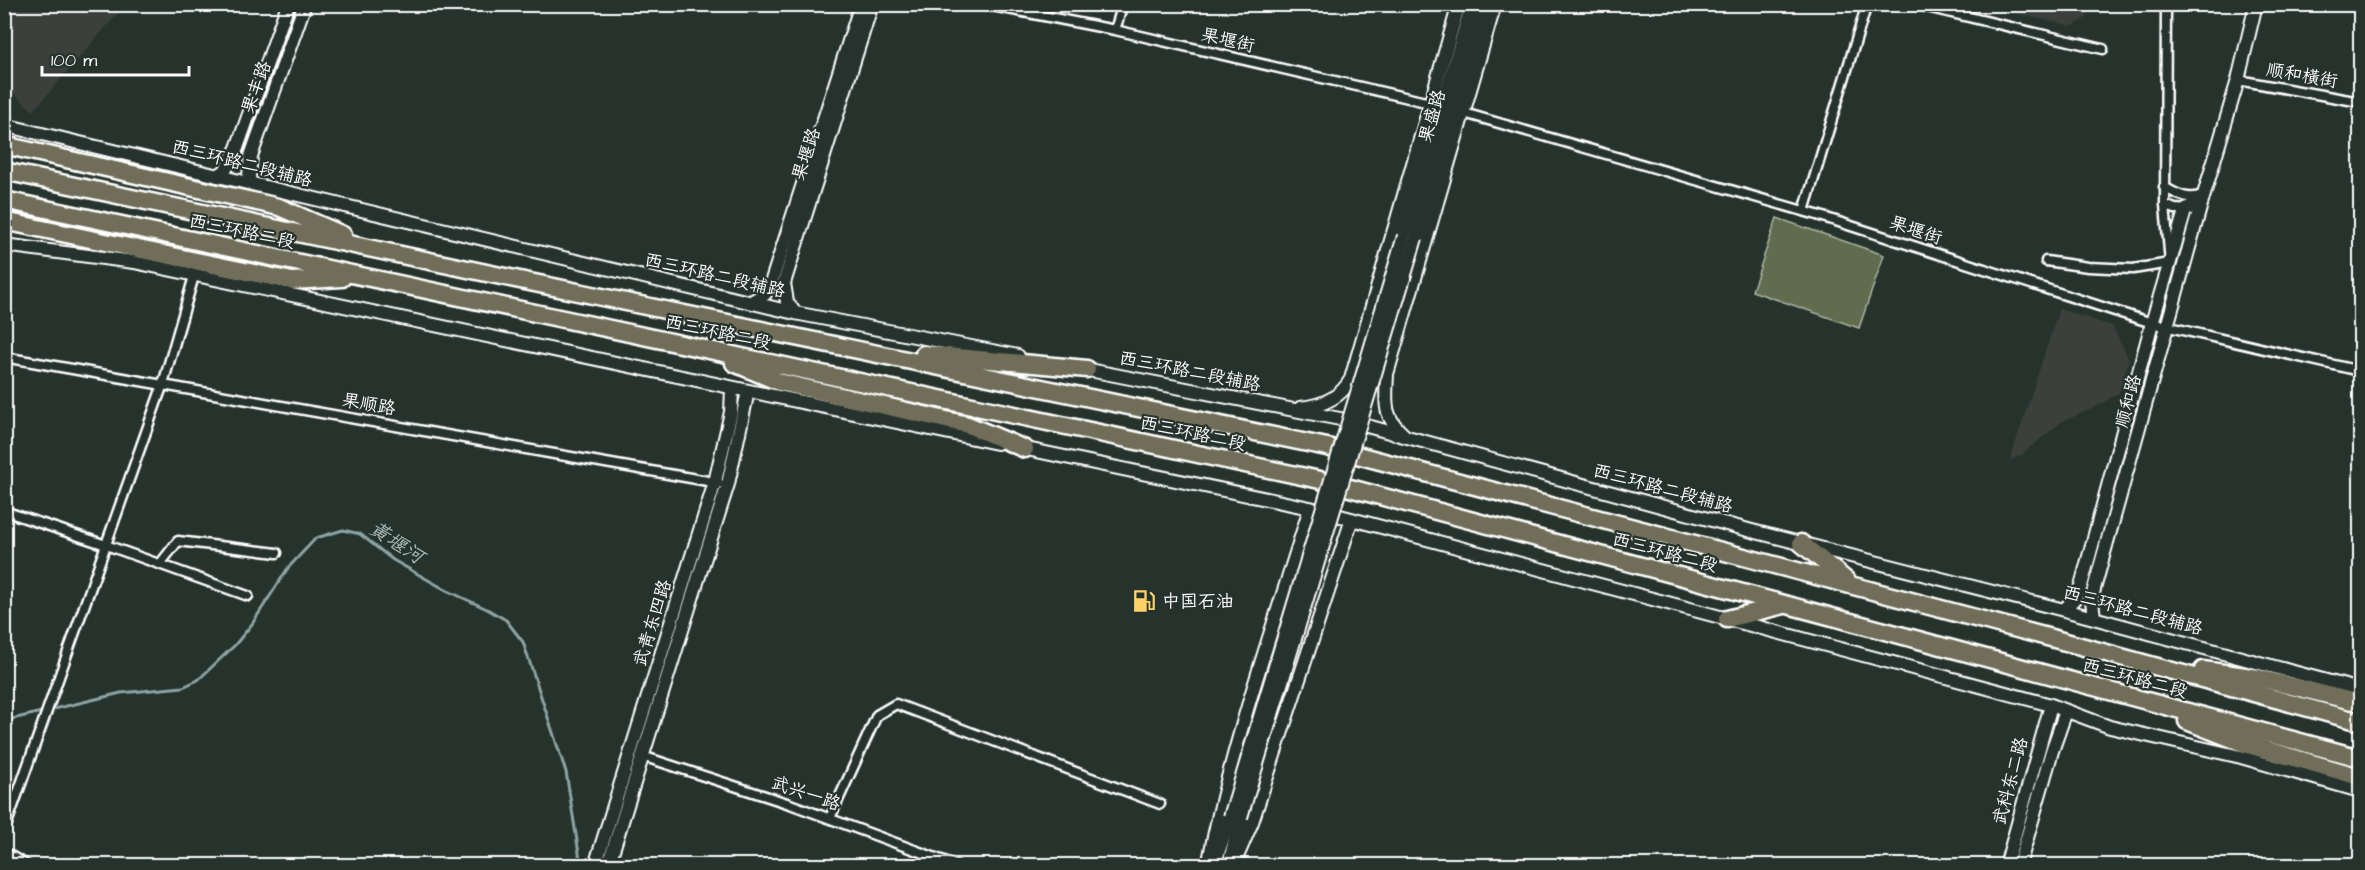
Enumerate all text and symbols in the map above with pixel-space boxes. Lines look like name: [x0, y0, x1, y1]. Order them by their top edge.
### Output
street label: 果堰街: [1199, 22, 1257, 59]
scale bar: [42, 39, 189, 77]
text: 100 m: [51, 48, 97, 73]
street label: 顺和横街: [2264, 57, 2340, 94]
street label: 果丰路: [235, 58, 277, 117]
street label: 果盛路: [1413, 87, 1452, 146]
street label: 果堰路: [786, 125, 827, 184]
street label: 西三环路二段辅路: [169, 134, 315, 193]
street label: 西三环路二段: [186, 208, 297, 255]
street label: 果堰街: [1886, 210, 1945, 251]
street label: 西三环路二段辅路: [642, 247, 788, 304]
street label: 西三环路二段: [662, 309, 773, 356]
street label: 西三环路二段辅路: [1117, 345, 1263, 397]
street label: 顺和路: [2109, 372, 2148, 430]
street label: 果顺路: [340, 387, 398, 421]
street label: 西三环路二段: [1137, 410, 1248, 457]
street label: 西三环路二段辅路: [1590, 458, 1736, 519]
water label: 黄堰河: [364, 515, 432, 573]
street label: 西三环路二段: [1609, 526, 1720, 579]
street label: 武青东四路: [627, 576, 678, 670]
street label: 西三环路二段辅路: [2060, 580, 2206, 641]
fuel station icon: 中国石油: [1131, 588, 1157, 614]
place label: 中国石油: [1162, 589, 1234, 614]
street label: 西三环路二段: [2079, 652, 2190, 705]
street label: 武科东二路: [1987, 734, 2034, 828]
street label: 武兴一路: [768, 770, 844, 817]

